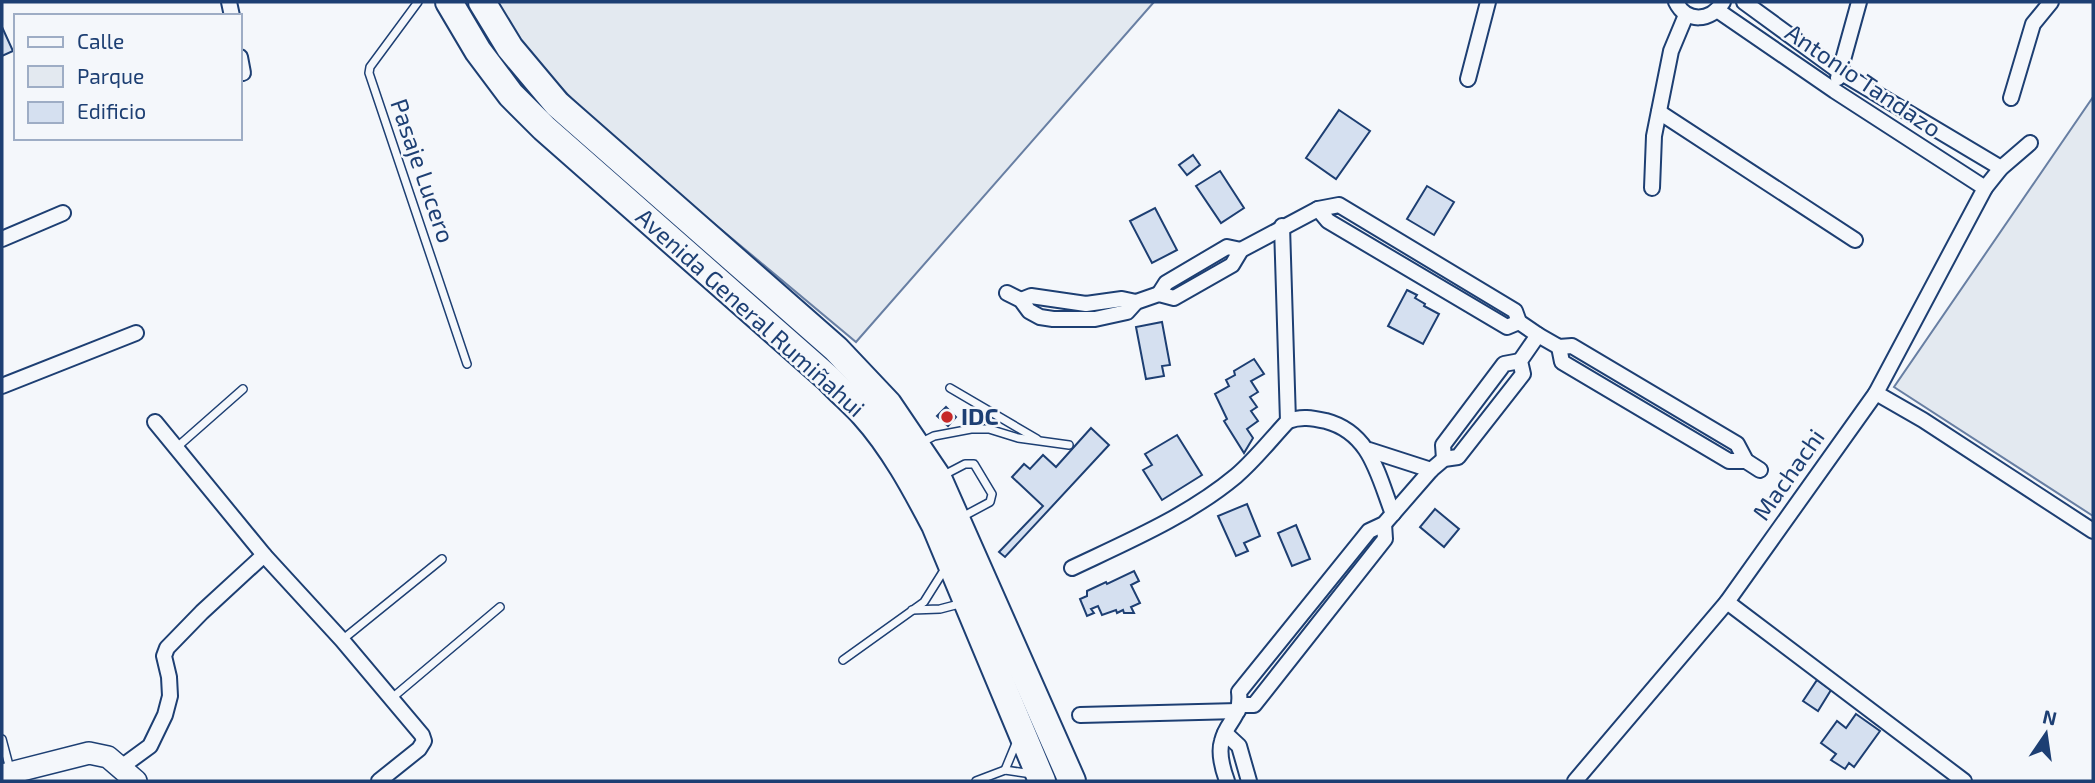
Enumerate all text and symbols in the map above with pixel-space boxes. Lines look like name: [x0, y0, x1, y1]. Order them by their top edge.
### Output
legend: [14, 14, 242, 140]
street label: Antonio Tandazo: [1780, 17, 1947, 143]
text: Calle: [77, 28, 124, 53]
text: Parque: [77, 63, 144, 88]
street label: Pasaje Lucero: [385, 95, 462, 246]
text: Edificio: [77, 98, 146, 123]
street label: Avenida General Rumiñahui: [631, 201, 871, 422]
place label: IDC: [961, 401, 999, 430]
marker: IDC: [939, 409, 955, 425]
street label: Machachi: [1746, 423, 1830, 525]
north arrow: [2011, 699, 2081, 769]
text: N: [2041, 704, 2059, 730]

